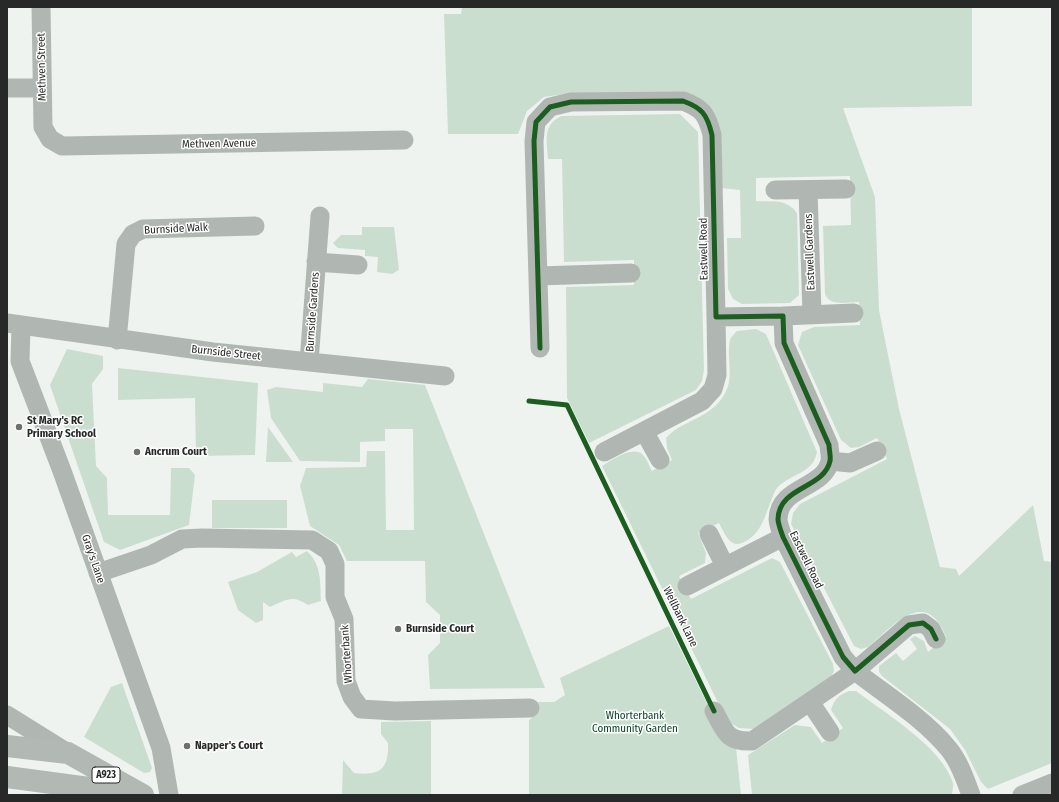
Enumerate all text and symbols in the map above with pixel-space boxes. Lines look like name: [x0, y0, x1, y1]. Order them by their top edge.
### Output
street label: Methven Street: [35, 33, 49, 101]
street label: Methven Avenue: [182, 137, 256, 151]
street label: Eastwell Gardens: [802, 213, 818, 291]
street label: Eastwell Road: [697, 218, 711, 280]
street label: Burnside Walk: [144, 221, 208, 237]
street label: Burnside Gardens: [304, 272, 322, 352]
street label: Burnside Street: [191, 343, 261, 363]
place label: St Mary's RC Primary School: [27, 414, 96, 440]
marker: St Mary's RC Primary School: [14, 422, 24, 432]
place label: Ancrum Court: [145, 445, 207, 459]
marker: Ancrum Court: [132, 447, 142, 457]
street label: Eastwell Road: [786, 529, 826, 591]
street label: Gray's Lane: [78, 533, 108, 585]
street label: Wellbank Lane: [660, 585, 700, 649]
place label: Burnside Court: [406, 622, 474, 636]
street label: Whorterbank: [338, 624, 356, 684]
marker: Burnside Court: [393, 624, 403, 634]
park label: Whorterbank Community Garden: [592, 709, 678, 735]
place label: Napper's Court: [195, 739, 263, 753]
marker: Napper's Court: [182, 741, 192, 751]
road number: A923: [92, 767, 120, 783]

